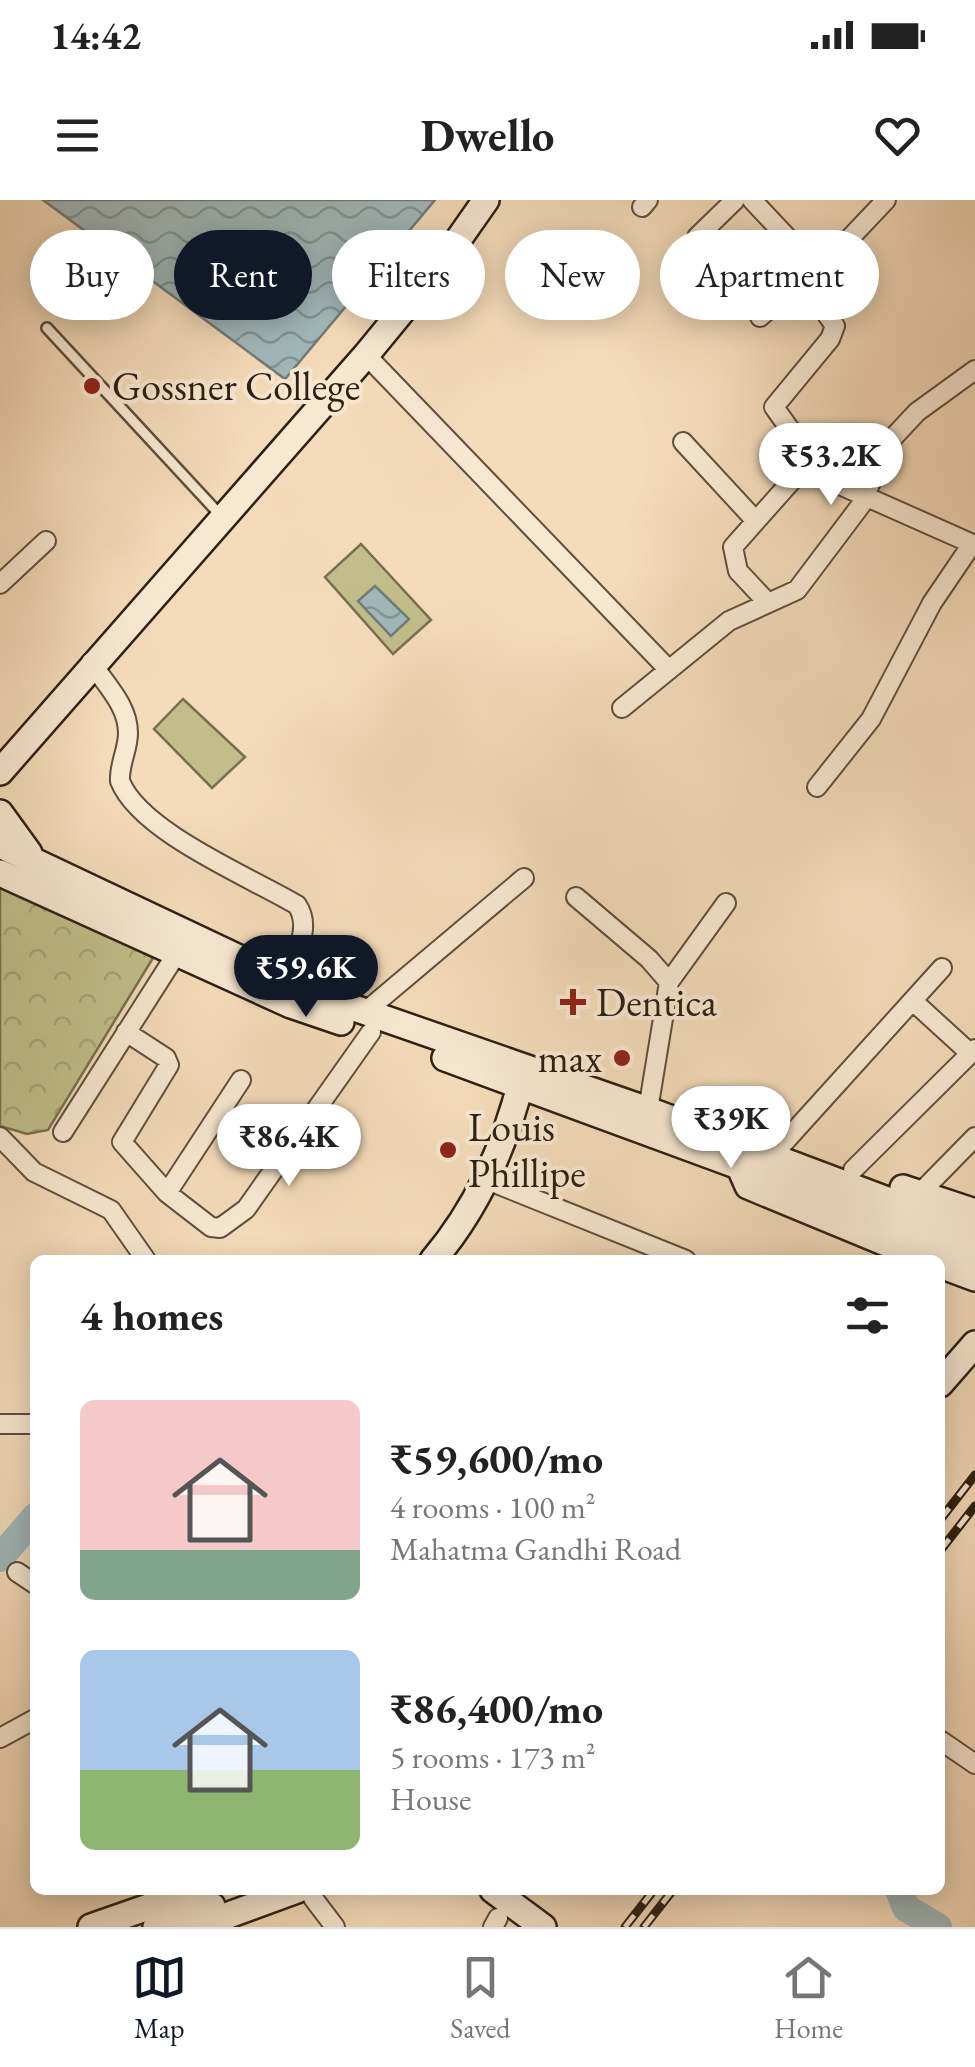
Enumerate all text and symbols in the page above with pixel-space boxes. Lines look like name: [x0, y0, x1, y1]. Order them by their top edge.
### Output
text: 14:42: [50, 11, 141, 60]
text: Dwello: [421, 106, 554, 164]
icon: menu: [50, 108, 105, 163]
icon: heart: [870, 108, 925, 163]
chip: Buy: [30, 230, 154, 320]
chip: Rent: [174, 230, 312, 320]
chip: Filters: [332, 230, 485, 320]
chip: New: [505, 230, 640, 320]
chip: Apartment: [660, 230, 879, 320]
place label: Gossner College: [112, 360, 360, 412]
marker: Gossner College: [81, 375, 103, 397]
pin: ₹53.2K: [750, 423, 912, 508]
text: ₹53.2K: [781, 434, 881, 476]
pin: ₹59.6K: [225, 935, 387, 1020]
text: ₹59.6K: [256, 946, 356, 988]
place label: Dentica: [596, 976, 717, 1028]
marker: Dentica: [560, 989, 586, 1015]
place label: max: [538, 1032, 602, 1084]
marker: max: [611, 1047, 633, 1069]
pin: ₹39K: [672, 1086, 790, 1171]
text: ₹39K: [693, 1097, 769, 1139]
place label: Louis Phillipe: [468, 1101, 586, 1199]
pin: ₹86.4K: [208, 1104, 370, 1189]
text: ₹86.4K: [239, 1115, 339, 1157]
marker: Louis Phillipe: [437, 1139, 459, 1161]
text: 4 homes: [80, 1288, 223, 1343]
icon: filters: [840, 1288, 895, 1343]
text: ₹59,600/mo: [390, 1431, 603, 1486]
icon: home: [160, 1440, 280, 1560]
text: 4 rooms · 100 m²: [390, 1486, 596, 1528]
text: Mahatma Gandhi Road: [390, 1528, 681, 1570]
text: ₹86,400/mo: [390, 1681, 603, 1736]
icon: home: [160, 1690, 280, 1810]
text: 5 rooms · 173 m²: [390, 1736, 596, 1778]
text: House: [390, 1778, 471, 1820]
tab: Map: [132, 1950, 187, 2046]
tab: Saved: [450, 1950, 510, 2046]
tab: Home: [774, 1950, 843, 2046]

